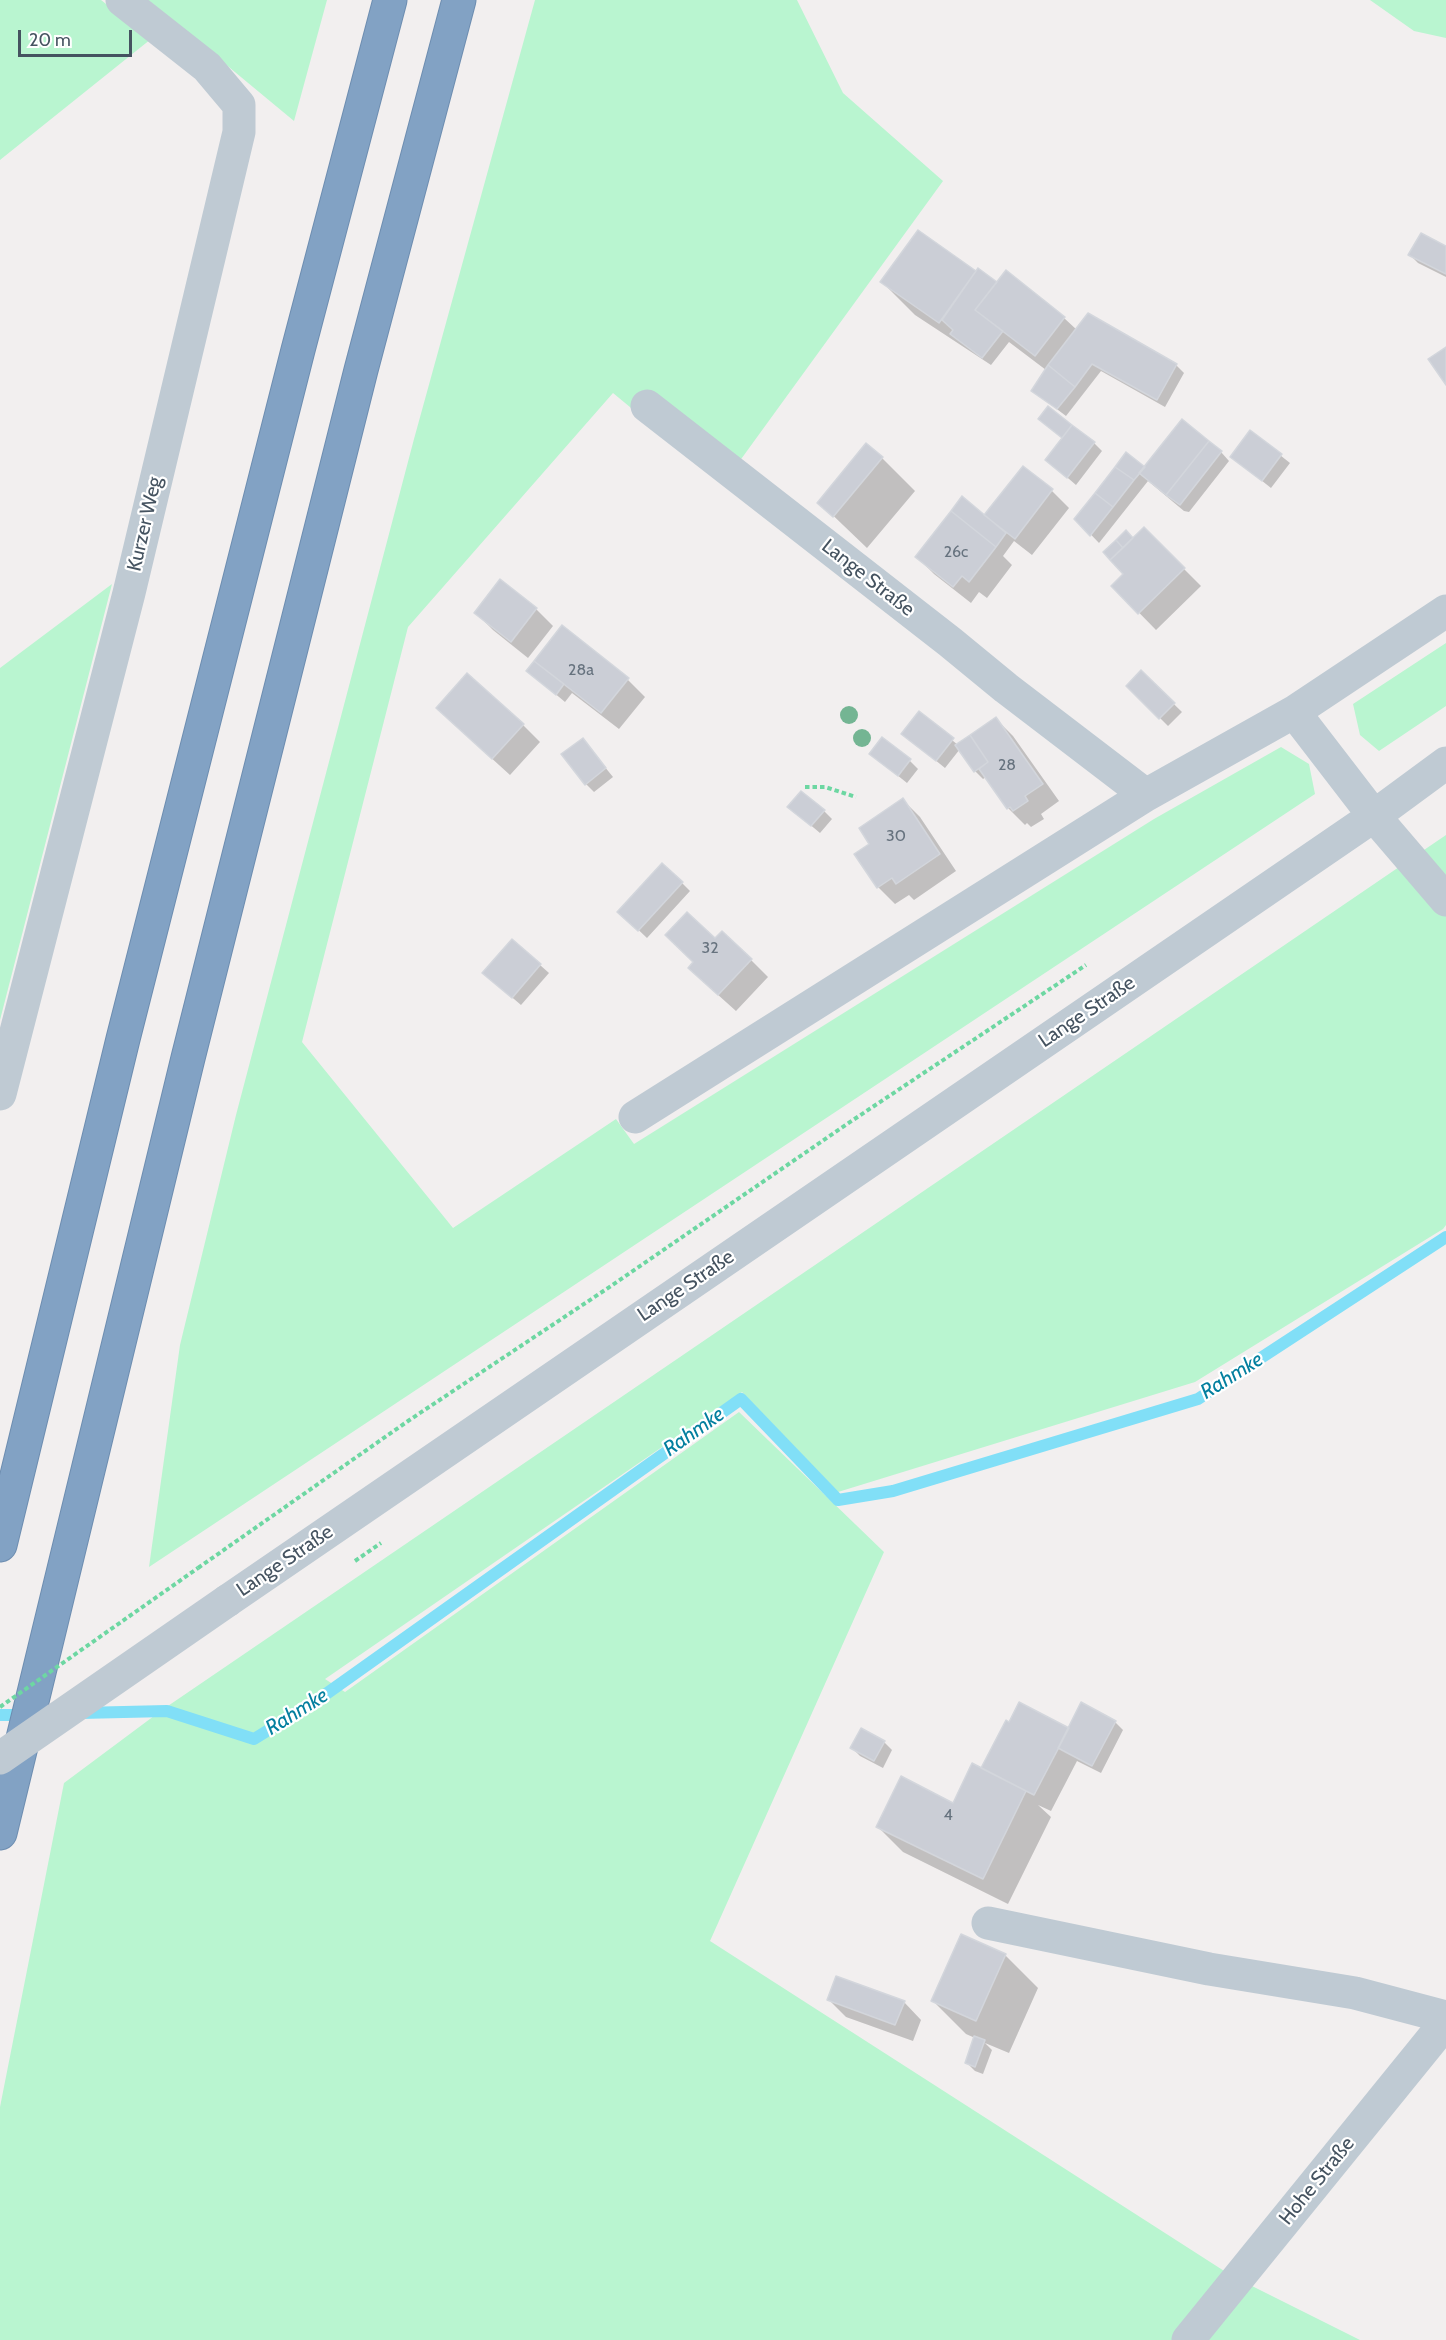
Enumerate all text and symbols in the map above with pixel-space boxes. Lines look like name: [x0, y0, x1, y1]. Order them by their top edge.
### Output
scale bar: [21, 18, 135, 56]
text: 20 m: [29, 29, 71, 51]
street label: Kurzer Weg: [122, 474, 168, 574]
street label: Lange Straße: [817, 534, 919, 622]
house number: 26c: [944, 542, 968, 562]
house number: 28a: [568, 660, 594, 680]
house number: 28: [998, 755, 1016, 775]
house number: 30: [886, 826, 906, 846]
house number: 32: [701, 938, 719, 958]
street label: Lange Straße: [1034, 971, 1140, 1053]
street label: Lange Straße: [633, 1245, 739, 1327]
water label: Rahmke: [1196, 1347, 1268, 1405]
water label: Rahmke: [659, 1402, 729, 1462]
street label: Lange Straße: [232, 1520, 338, 1602]
water label: Rahmke: [261, 1683, 333, 1741]
house number: 4: [943, 1805, 953, 1825]
street label: Hohe Straße: [1274, 2132, 1360, 2230]

